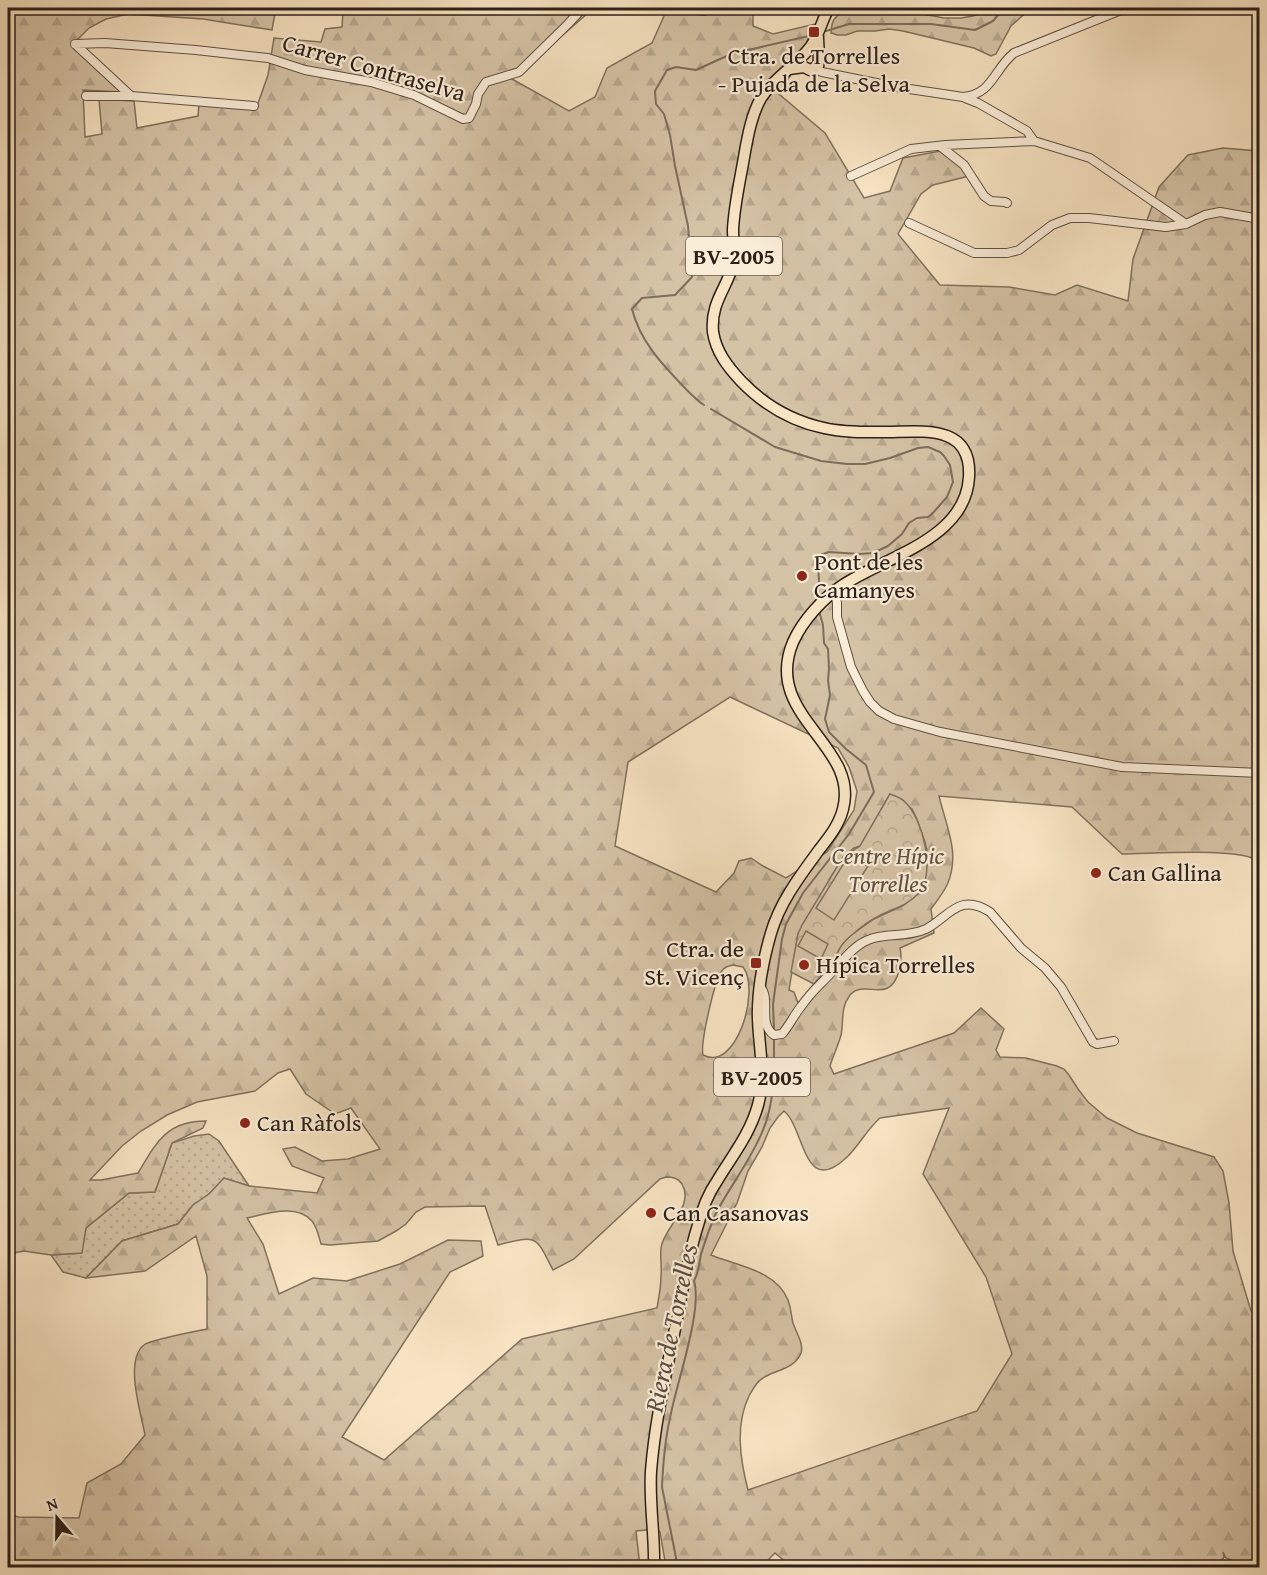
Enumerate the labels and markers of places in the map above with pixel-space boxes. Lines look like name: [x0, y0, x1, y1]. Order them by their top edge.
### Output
marker: Ctra. de Torrelles - Pujada de la Selva: [807, 25, 821, 39]
place label: Ctra. de Torrelles - Pujada de la Selva: [718, 38, 911, 101]
place label: Pont de les Camanyes: [814, 544, 923, 607]
marker: Pont de les Camanyes: [795, 569, 809, 583]
place label: Can Gallina: [1108, 855, 1222, 890]
marker: Can Gallina: [1089, 866, 1103, 880]
place label: Ctra. de St. Vicenç: [644, 931, 744, 994]
place label: Hípica Torrelles: [816, 947, 975, 982]
marker: Ctra. de St. Vicenç: [749, 956, 763, 970]
marker: Hípica Torrelles: [797, 958, 811, 972]
place label: Can Ràfols: [257, 1105, 362, 1140]
marker: Can Ràfols: [238, 1116, 252, 1130]
place label: Can Casanovas: [663, 1195, 809, 1230]
marker: Can Casanovas: [644, 1206, 658, 1220]

